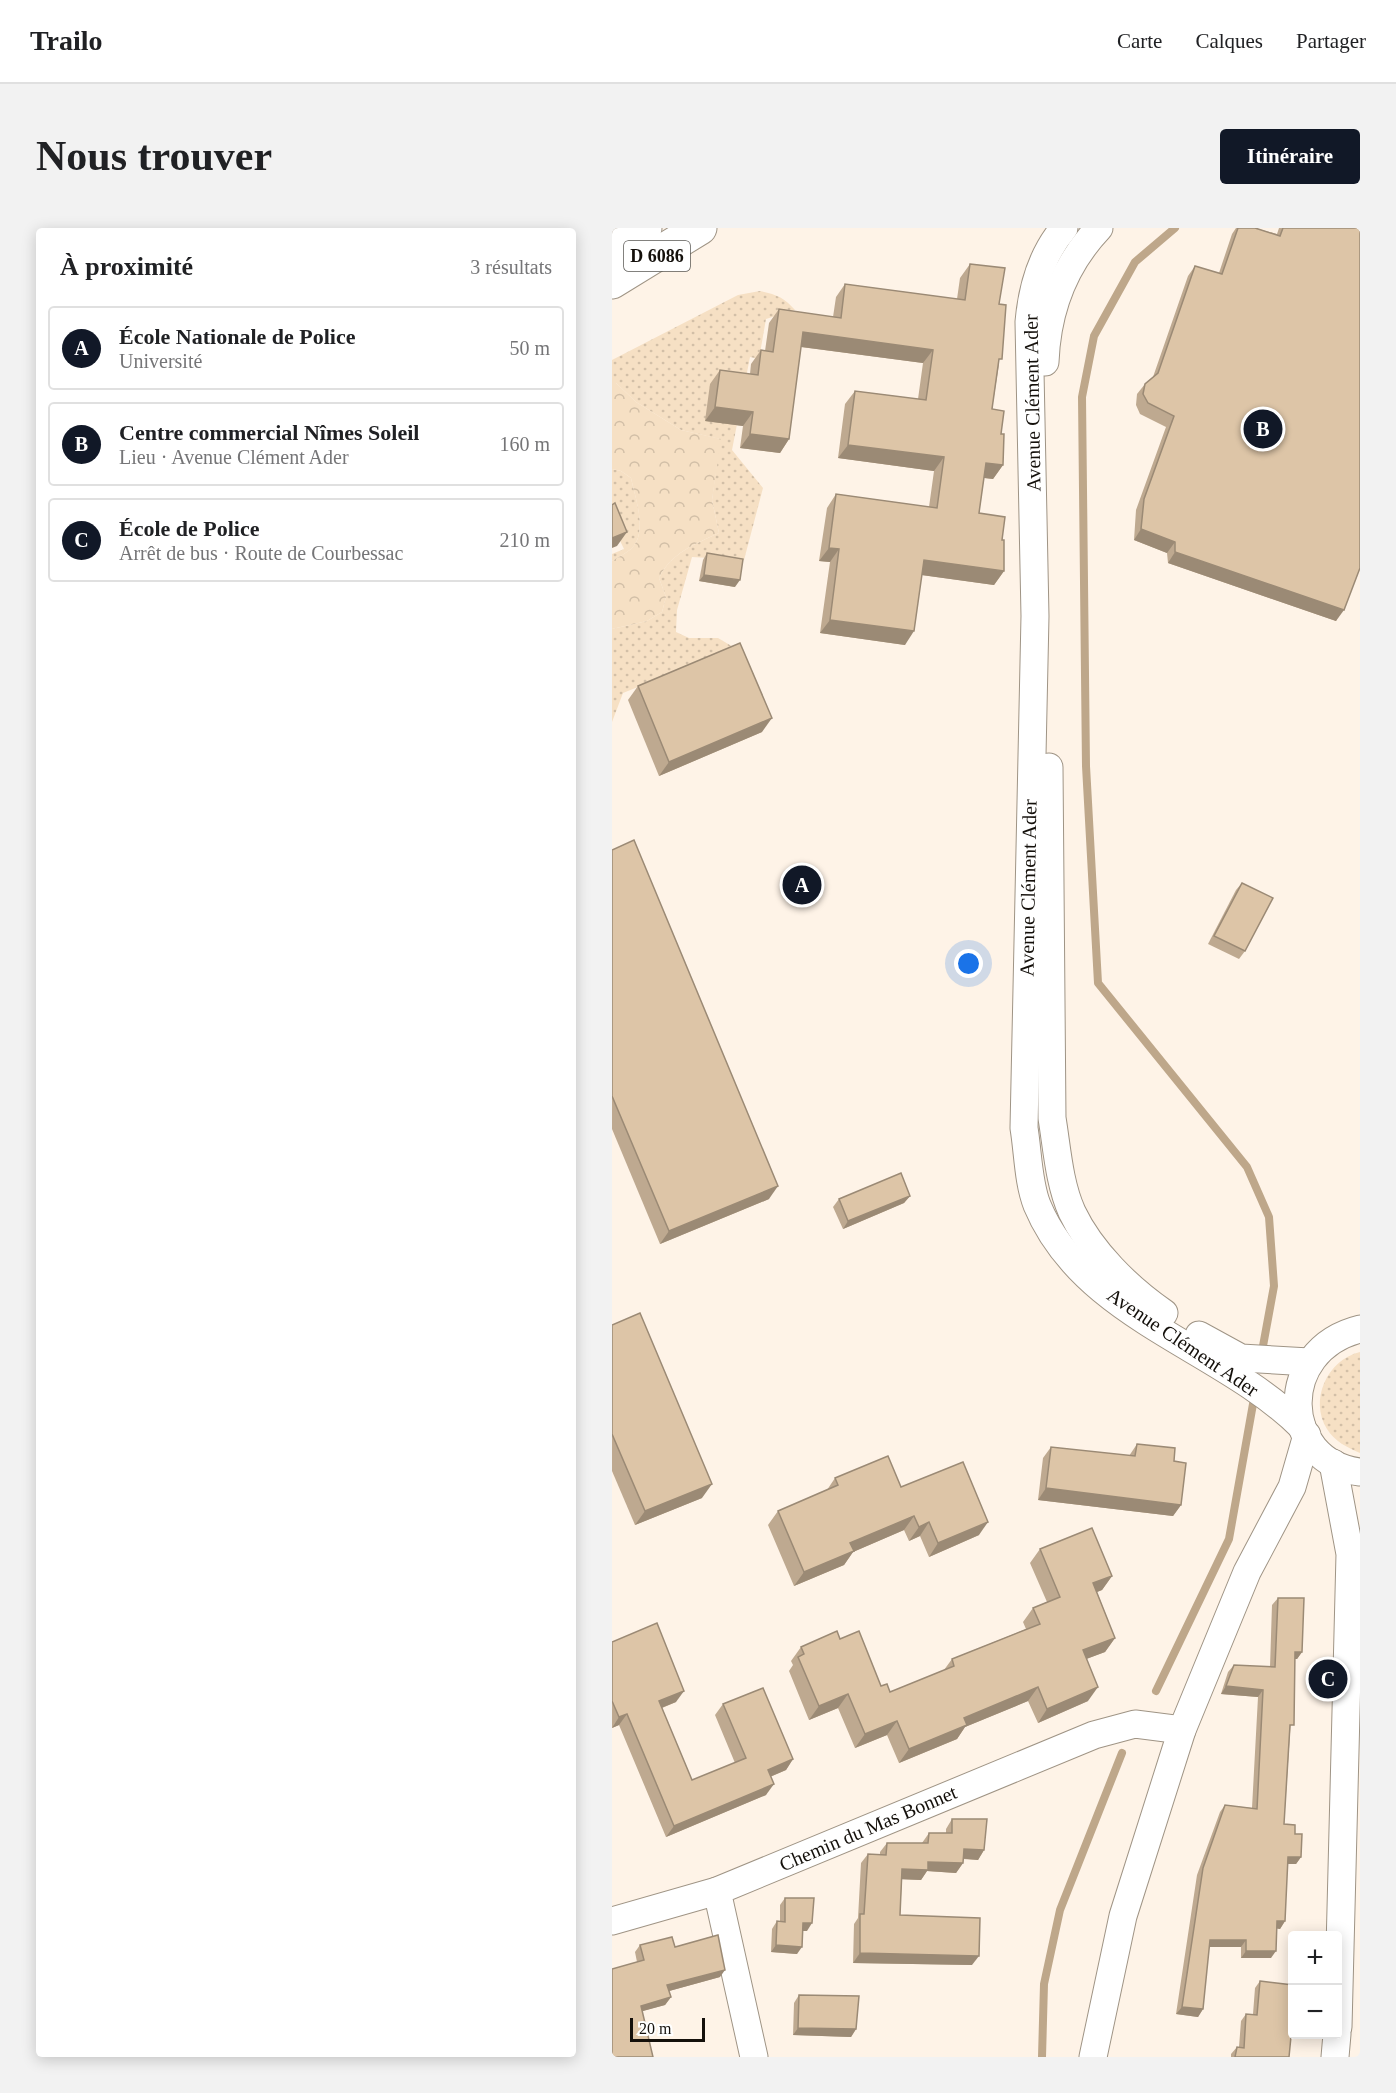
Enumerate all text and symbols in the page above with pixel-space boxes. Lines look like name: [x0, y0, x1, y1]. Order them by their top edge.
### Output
text: Trailo: [30, 25, 103, 56]
text: Carte: [1117, 29, 1162, 53]
text: Calques: [1195, 29, 1263, 53]
text: Partager: [1296, 29, 1366, 53]
button: Itinéraire: [1220, 129, 1360, 184]
text: Nous trouver: [36, 133, 272, 179]
road number: D 6086: [624, 241, 690, 271]
text: À proximité: [60, 252, 193, 281]
text: 3 résultats: [470, 256, 552, 278]
street label: Avenue Clément Ader: [1019, 314, 1045, 492]
text: École Nationale de Police: [119, 324, 355, 349]
text: A: [74, 337, 89, 359]
text: 50 m: [509, 337, 550, 359]
text: Université: [119, 350, 202, 372]
pin: B: [1244, 406, 1282, 452]
text: Centre commercial Nîmes Soleil: [119, 420, 419, 445]
text: B: [75, 433, 88, 455]
text: 160 m: [499, 433, 550, 455]
text: Lieu · Avenue Clément Ader: [119, 446, 349, 468]
text: École de Police: [119, 516, 260, 541]
text: C: [74, 529, 89, 551]
text: 210 m: [499, 529, 550, 551]
text: Arrêt de bus · Route de Courbessac: [119, 542, 403, 564]
street label: Avenue Clément Ader: [1015, 799, 1041, 977]
pin: A: [782, 862, 822, 908]
your location: [954, 949, 983, 978]
street label: Avenue Clément Ader: [1103, 1283, 1263, 1401]
pin: C: [1308, 1656, 1348, 1702]
street label: Chemin du Mas Bonnet: [776, 1780, 960, 1875]
map controls: [1288, 1931, 1342, 2039]
button: +: [1288, 1931, 1342, 1985]
button: −: [1288, 1985, 1342, 2039]
scale bar: [630, 2015, 705, 2042]
text: 20 m: [639, 2020, 671, 2037]

